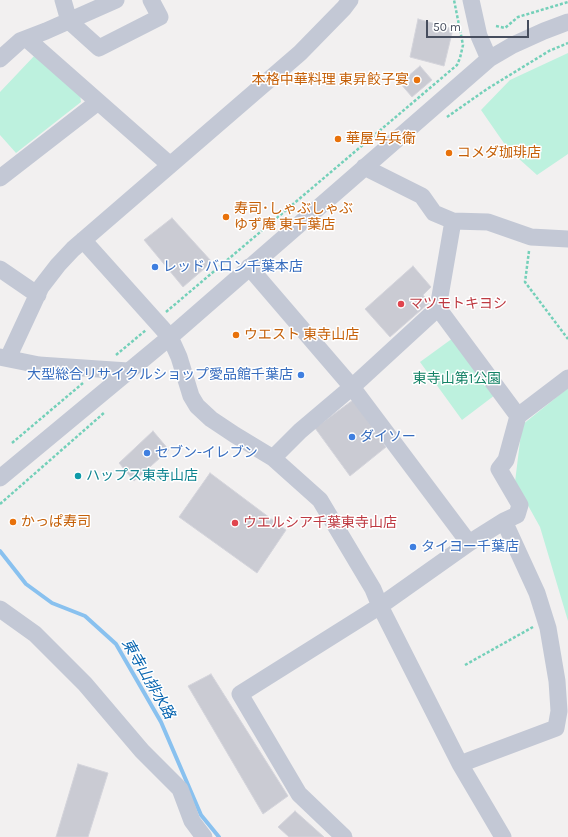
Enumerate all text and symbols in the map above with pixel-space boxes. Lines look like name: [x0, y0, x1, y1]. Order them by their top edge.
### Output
scale bar: [428, 12, 531, 38]
text: 50 m: [433, 20, 461, 34]
place label: 本格中華料理 東昇餃子宴: [252, 72, 409, 88]
marker: 本格中華料理 東昇餃子宴: [412, 75, 422, 85]
place label: 華屋与兵衛: [346, 131, 416, 147]
marker: 華屋与兵衛: [333, 134, 343, 144]
place label: コメダ珈琲店: [457, 145, 541, 161]
marker: コメダ珈琲店: [444, 148, 454, 158]
place label: 寿司･しゃぶしゃぶ ゆず庵 東千葉店: [234, 201, 353, 234]
marker: 寿司･しゃぶしゃぶ ゆず庵 東千葉店: [221, 212, 231, 222]
place label: レッドバロン千葉本店: [163, 259, 303, 275]
marker: レッドバロン千葉本店: [150, 262, 160, 272]
place label: マツモトキヨシ: [409, 296, 507, 312]
marker: マツモトキヨシ: [396, 299, 406, 309]
place label: ウエスト 東寺山店: [244, 327, 359, 343]
marker: ウエスト 東寺山店: [231, 330, 241, 340]
place label: 大型総合リサイクルショップ愛品館千葉店: [27, 367, 293, 383]
marker: 大型総合リサイクルショップ愛品館千葉店: [296, 370, 306, 380]
park label: 東寺山第1公園: [413, 371, 501, 387]
place label: ダイソー: [360, 429, 416, 445]
marker: ダイソー: [347, 432, 357, 442]
place label: セブン-イレブン: [155, 445, 258, 461]
marker: セブン-イレブン: [142, 448, 152, 458]
place label: ハップス東寺山店: [86, 468, 198, 484]
marker: ハップス東寺山店: [73, 471, 83, 481]
place label: かっぱ寿司: [21, 514, 91, 530]
place label: ウエルシア千葉東寺山店: [243, 515, 397, 531]
marker: かっぱ寿司: [8, 517, 18, 527]
marker: ウエルシア千葉東寺山店: [230, 518, 240, 528]
place label: タイヨー千葉店: [421, 539, 519, 555]
marker: タイヨー千葉店: [408, 542, 418, 552]
water label: 東寺山排水路: [118, 636, 178, 722]

